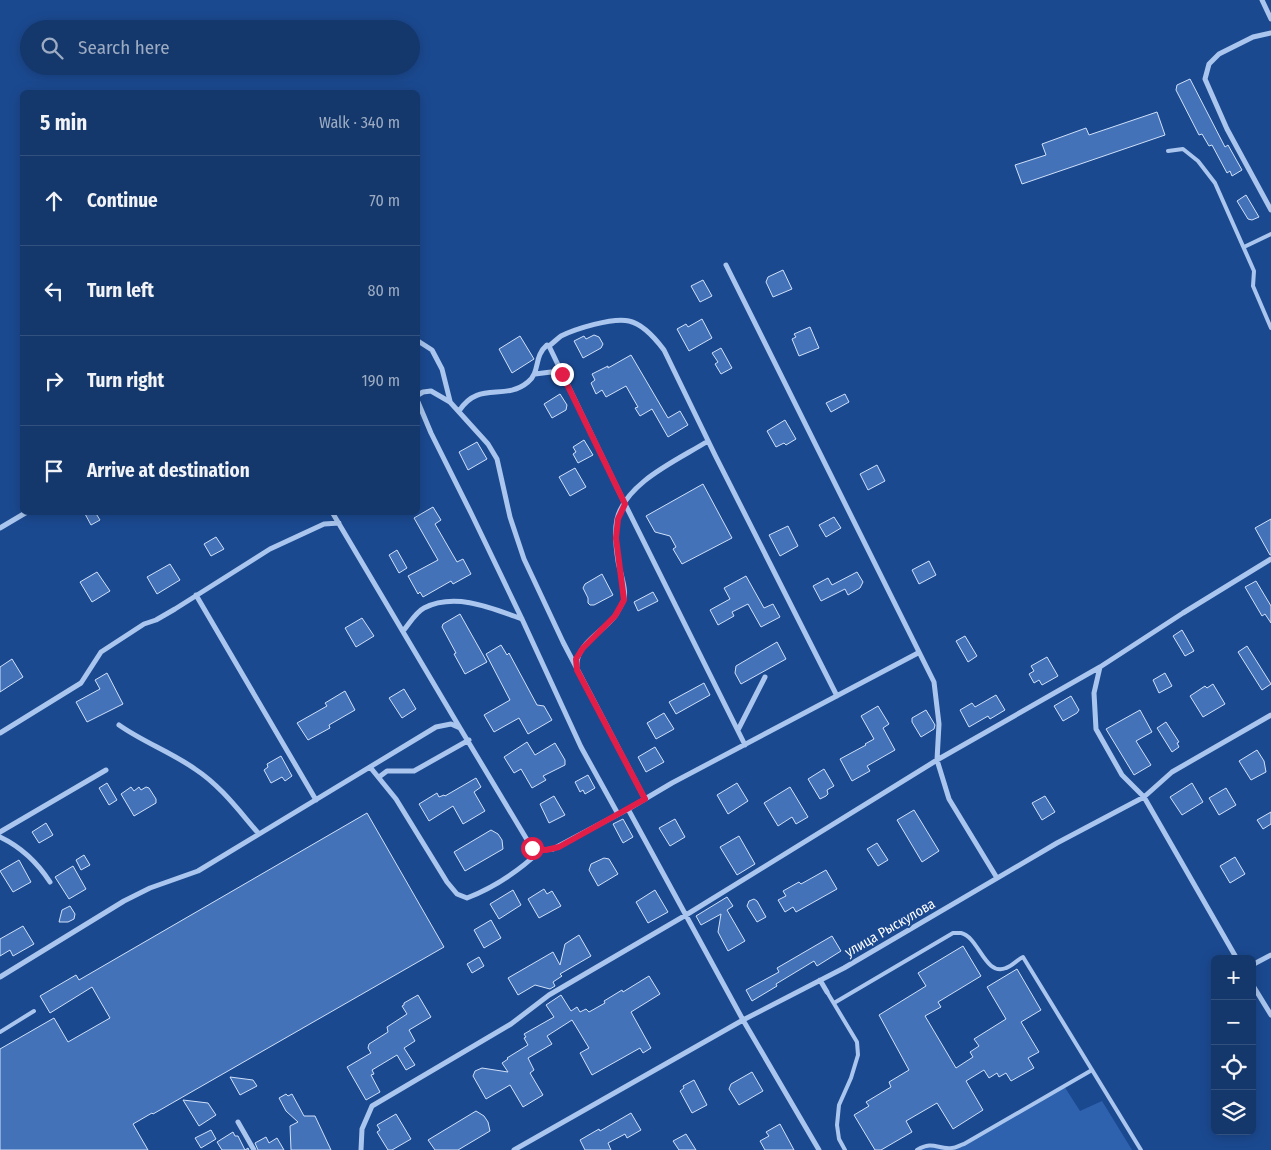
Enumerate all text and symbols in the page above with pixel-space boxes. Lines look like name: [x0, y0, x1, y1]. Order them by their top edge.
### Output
search box: [20, 20, 420, 75]
icon: search: [38, 34, 66, 62]
text: Search here: [78, 36, 170, 59]
text: 5 min: [40, 110, 87, 136]
text: Walk · 340 m: [319, 113, 400, 132]
icon: ahead: [40, 187, 68, 215]
text: Continue: [87, 189, 158, 212]
text: 70 m: [369, 191, 400, 210]
icon: left: [40, 277, 68, 305]
text: Turn left: [87, 279, 154, 302]
text: 80 m: [368, 281, 400, 300]
route end: [551, 363, 574, 386]
icon: right: [40, 367, 68, 395]
text: Turn right: [87, 369, 164, 392]
text: 190 m: [362, 371, 400, 390]
icon: arrive: [40, 457, 68, 485]
text: Arrive at destination: [87, 459, 250, 482]
route start: [521, 837, 544, 860]
street label: улица Рыскулова: [842, 895, 938, 961]
map controls: [1211, 955, 1256, 1135]
button: +: [1211, 955, 1256, 1000]
button: −: [1211, 1000, 1256, 1045]
button: locate: [1211, 1045, 1256, 1090]
button: layers: [1211, 1090, 1256, 1135]

